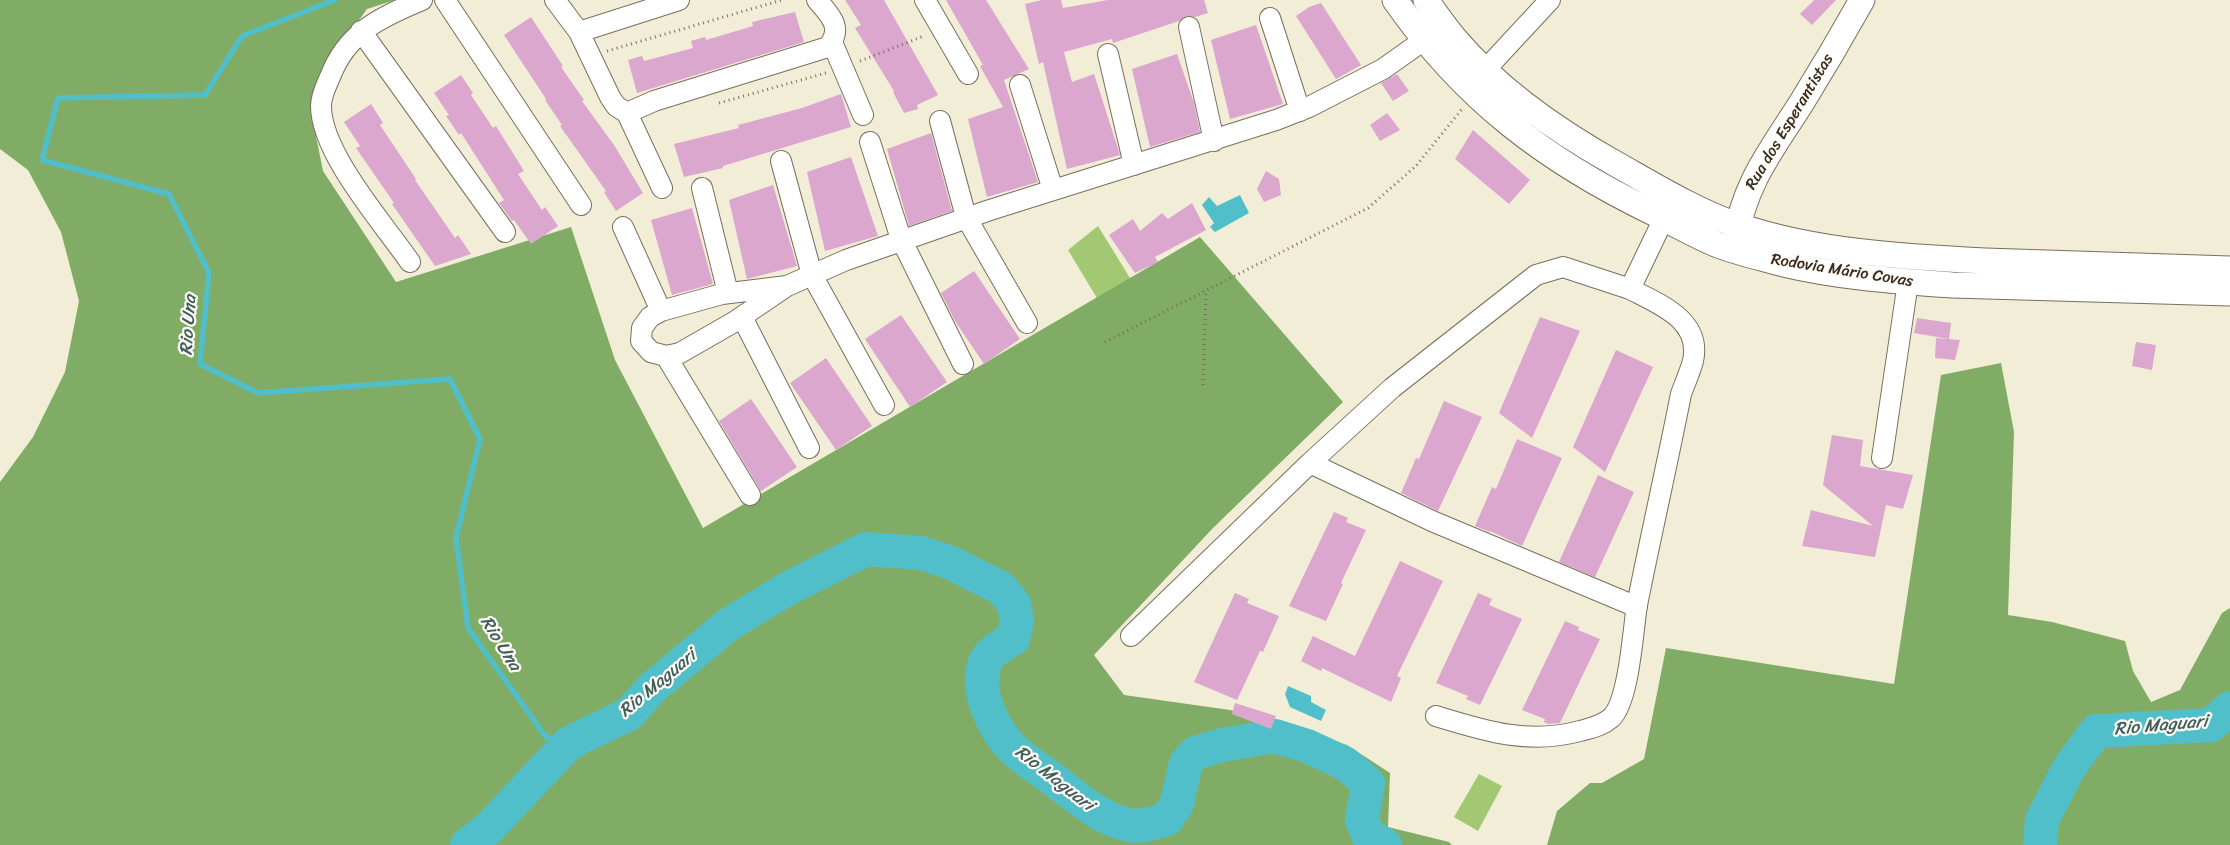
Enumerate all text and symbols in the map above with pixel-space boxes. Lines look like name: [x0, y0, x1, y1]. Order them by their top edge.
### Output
street label: Rua dos Esperantistas: [1742, 51, 1838, 193]
street label: Rodovia Mário Covas: [1770, 250, 1914, 292]
water label: Rio Una: [176, 294, 202, 356]
water label: Rio Una: [475, 613, 525, 675]
water label: Rio Maguari: [615, 646, 701, 722]
water label: Rio Maguari: [2113, 711, 2209, 741]
water label: Rio Maguari: [1010, 742, 1098, 816]

